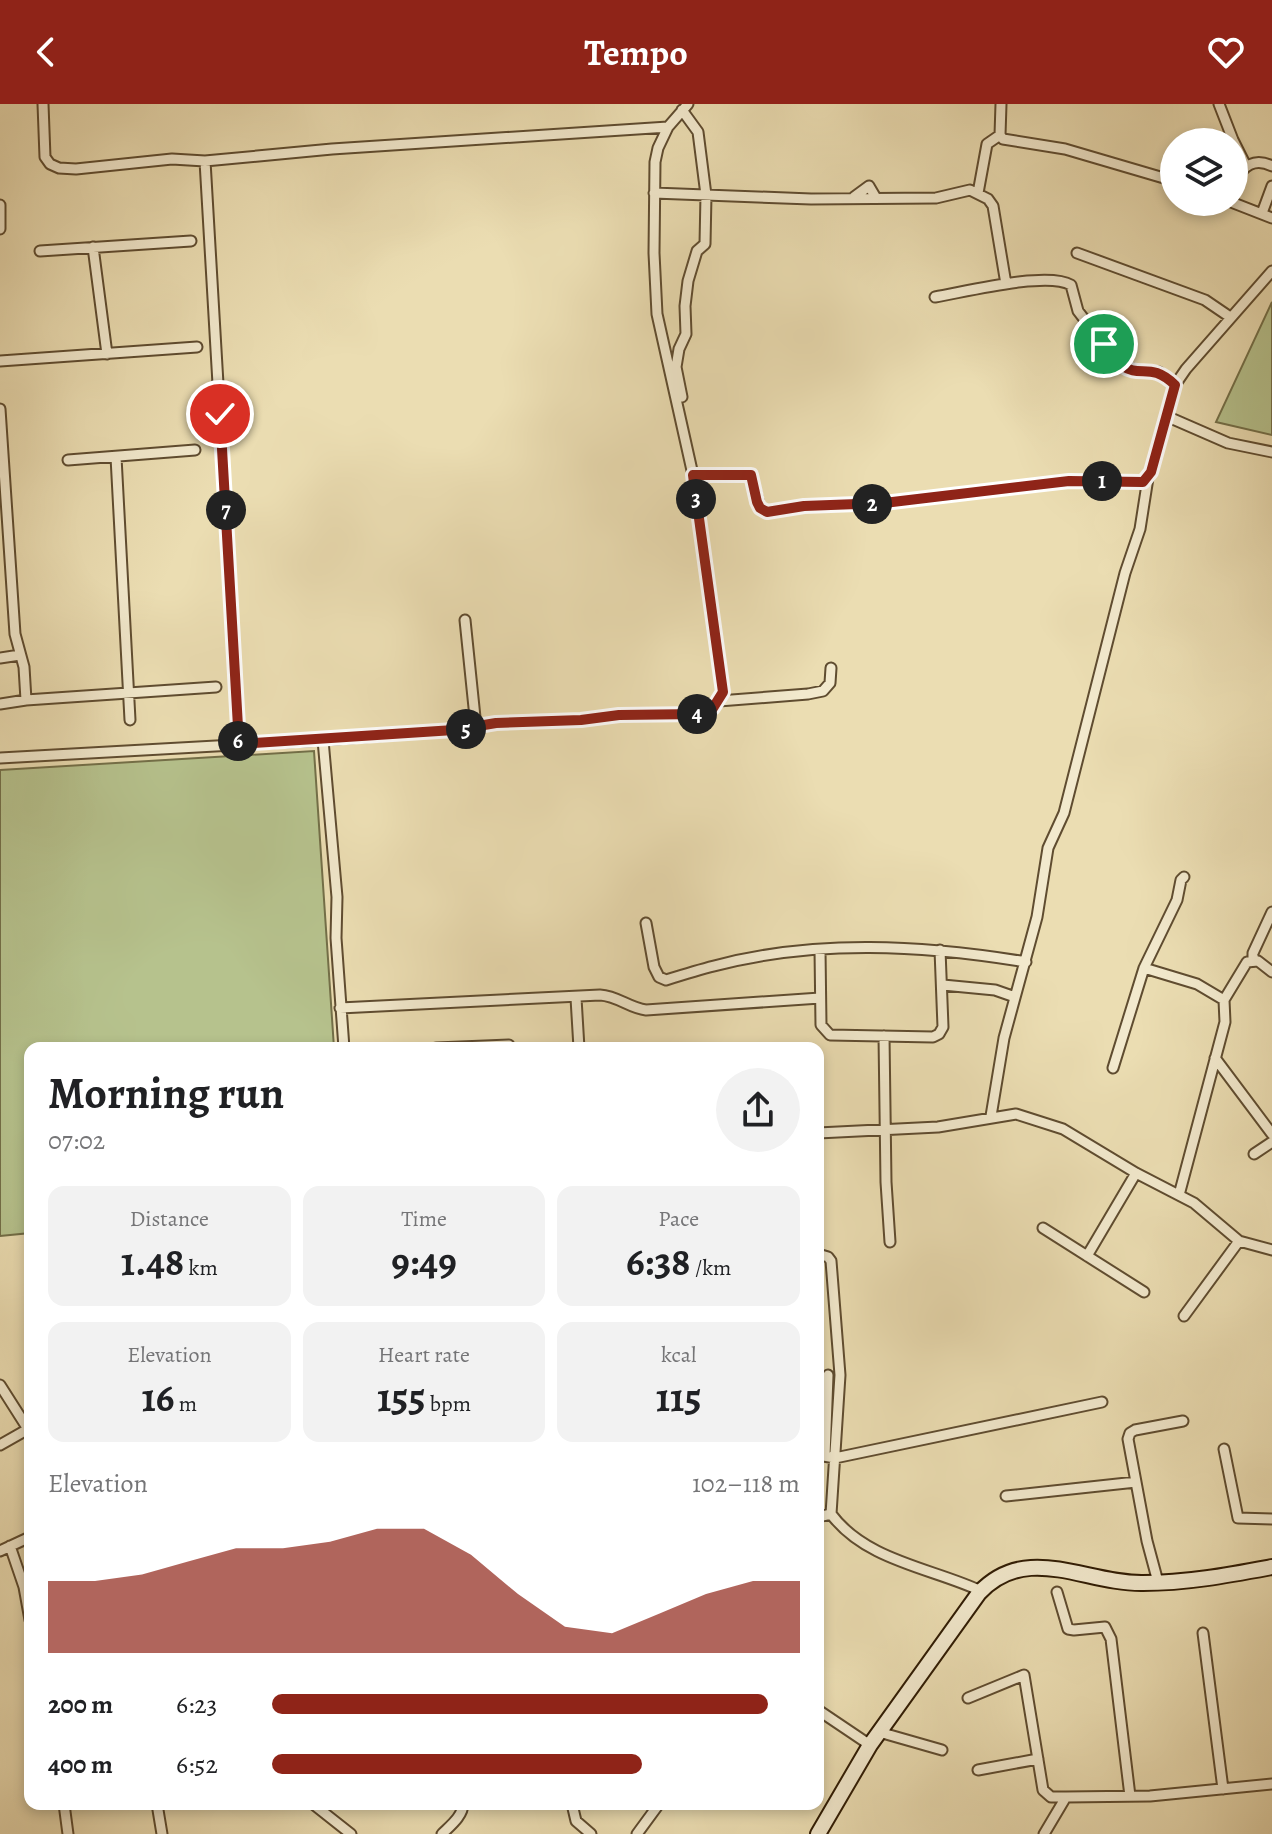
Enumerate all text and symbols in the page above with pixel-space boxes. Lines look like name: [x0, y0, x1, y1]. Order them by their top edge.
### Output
text: Tempo: [584, 28, 688, 77]
icon: back: [24, 30, 68, 74]
icon: heart: [1204, 30, 1248, 74]
map controls: [1160, 128, 1248, 216]
button: layers: [1160, 128, 1248, 216]
pin: [1070, 310, 1138, 378]
icon: arrive: [1082, 322, 1126, 366]
pin: [186, 380, 254, 448]
icon: check: [198, 392, 242, 436]
pin: 1: [1082, 461, 1122, 501]
text: 1: [1098, 466, 1106, 496]
pin: 3: [676, 479, 716, 519]
text: 3: [691, 484, 701, 514]
pin: 2: [852, 484, 892, 524]
text: 2: [867, 489, 877, 519]
pin: 7: [206, 490, 246, 530]
text: 7: [221, 495, 231, 525]
pin: 4: [677, 694, 717, 734]
text: 4: [692, 699, 702, 729]
pin: 5: [446, 709, 486, 749]
text: 5: [461, 714, 471, 744]
pin: 6: [218, 721, 258, 761]
text: 6: [233, 726, 243, 756]
text: Morning run: [48, 1063, 284, 1123]
button: share: [716, 1068, 800, 1152]
text: 07:02: [48, 1123, 105, 1158]
text: Distance: [130, 1204, 209, 1234]
text: Time: [401, 1204, 447, 1234]
text: Pace: [658, 1204, 699, 1234]
text: 1.48: [121, 1234, 184, 1289]
text: 9:49: [391, 1234, 457, 1289]
text: 6:38: [626, 1234, 691, 1289]
text: km: [184, 1253, 218, 1283]
text: /km: [691, 1253, 731, 1283]
text: Elevation: [127, 1340, 212, 1370]
text: Heart rate: [378, 1340, 470, 1370]
text: kcal: [661, 1340, 696, 1370]
text: 16: [141, 1370, 174, 1425]
text: 155: [377, 1370, 426, 1425]
text: 115: [656, 1370, 702, 1425]
text: m: [174, 1389, 197, 1419]
text: bpm: [426, 1389, 471, 1419]
text: Elevation: [48, 1466, 148, 1501]
text: 102–118 m: [692, 1466, 800, 1501]
text: 200 m: [48, 1687, 113, 1722]
text: 6:23: [176, 1687, 217, 1722]
text: 400 m: [48, 1747, 113, 1782]
text: 6:52: [176, 1747, 218, 1782]

